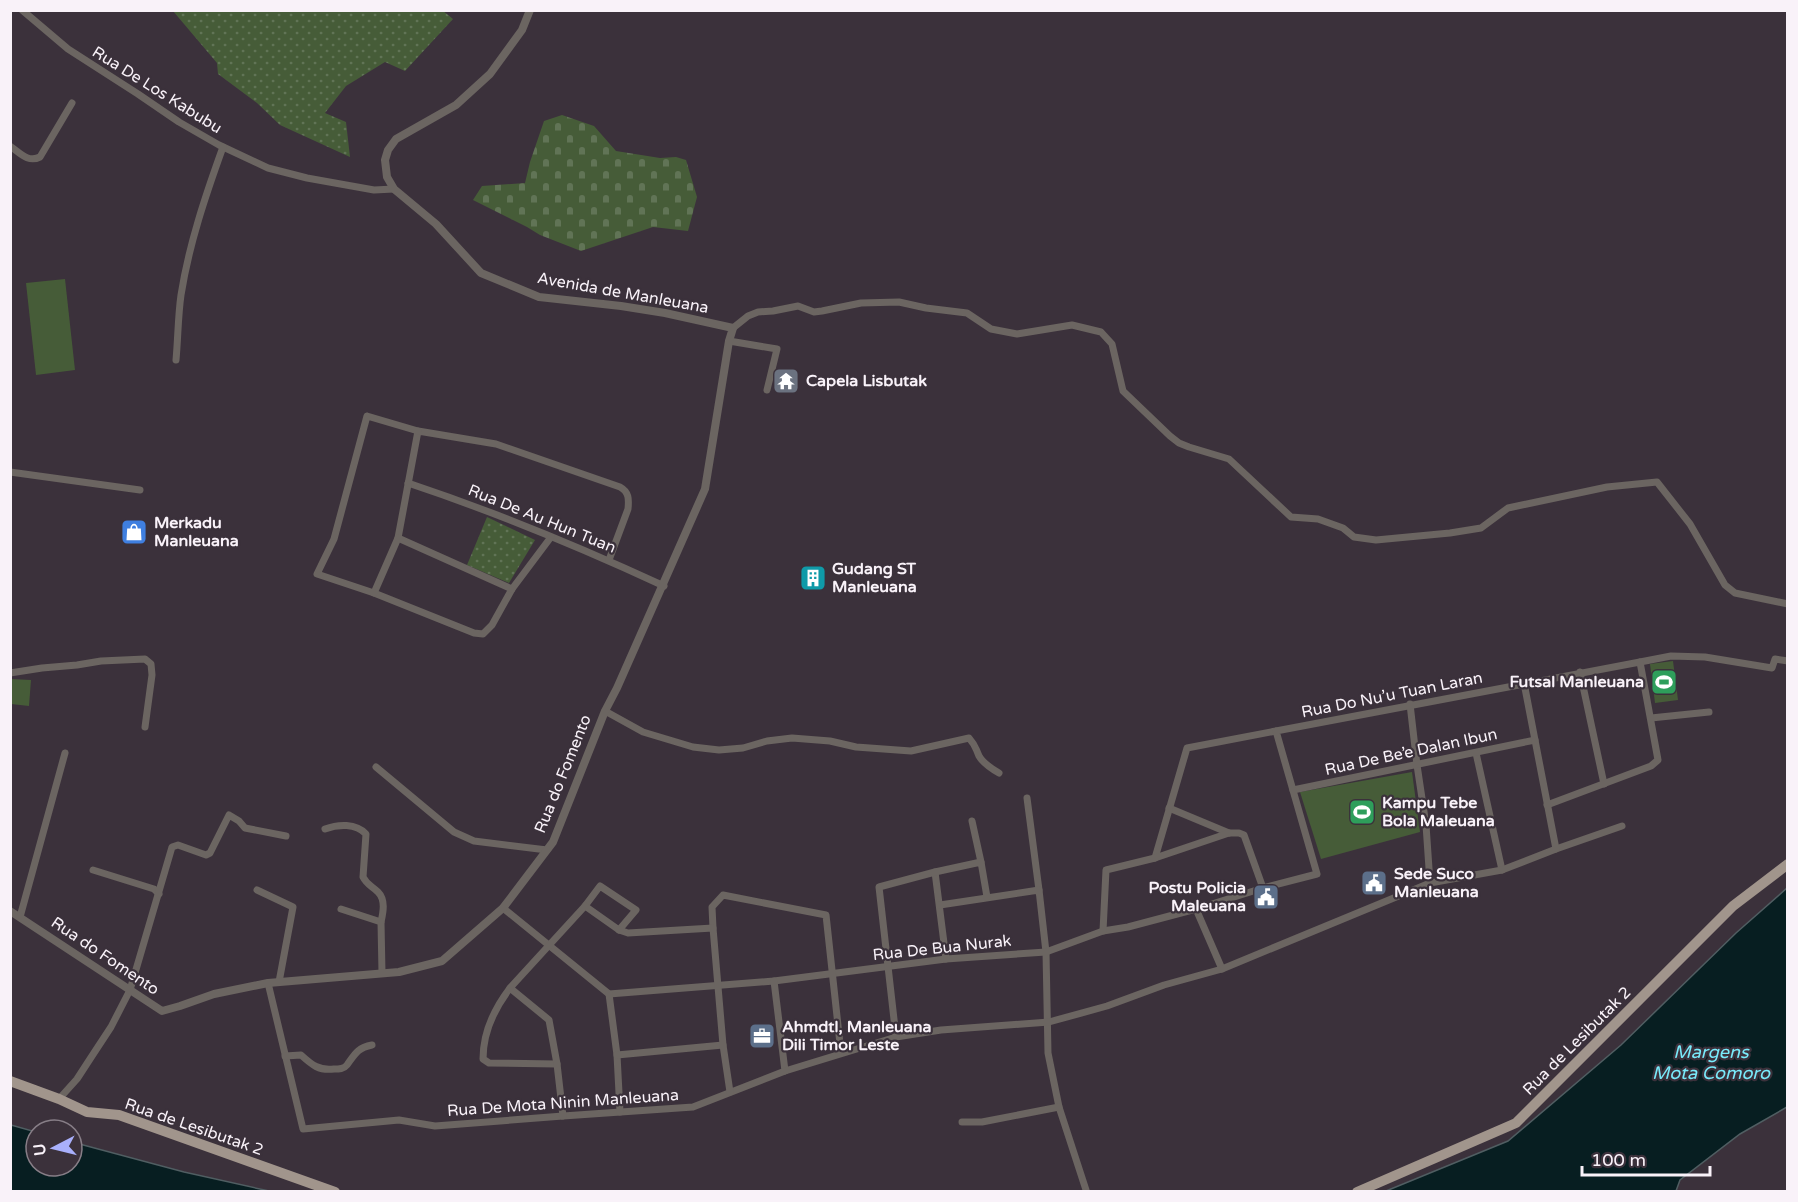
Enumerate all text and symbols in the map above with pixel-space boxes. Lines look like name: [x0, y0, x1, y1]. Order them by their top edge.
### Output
street label: Rua De Los Kabubu: [88, 42, 226, 138]
street label: Avenida de Manleuana: [536, 268, 710, 318]
temple icon: Capela Lisbutak: [771, 366, 801, 396]
place label: Capela Lisbutak: [806, 371, 927, 391]
street label: Rua De Au Hun Tuan: [465, 480, 619, 558]
place label: Merkadu Manleuana: [154, 513, 239, 551]
shop icon: Merkadu Manleuana: [119, 517, 149, 547]
place label: Gudang ST Manleuana: [832, 559, 917, 597]
building icon: Gudang ST Manleuana: [798, 563, 828, 593]
sports icon: Futsal Manleuana: [1649, 667, 1679, 697]
street label: Rua Do Nu’u Tuan Laran: [1300, 668, 1484, 722]
place label: Futsal Manleuana: [1509, 672, 1644, 692]
street label: Rua do Fomento: [530, 712, 596, 836]
street label: Rua De Be’e Dalan Ibun: [1323, 724, 1499, 780]
place label: Kampu Tebe Bola Maleuana: [1382, 793, 1495, 831]
sports icon: Kampu Tebe Bola Maleuana: [1347, 797, 1377, 827]
place label: Sede Suco Manleuana: [1394, 864, 1479, 902]
public building icon: Sede Suco Manleuana: [1359, 868, 1389, 898]
place label: Postu Policia Maleuana: [1148, 878, 1246, 916]
public building icon: Postu Policia Maleuana: [1251, 882, 1281, 912]
street label: Rua do Fomento: [47, 912, 163, 1000]
street label: Rua De Bua Nurak: [872, 931, 1013, 965]
street label: Rua de Lesibutak 2: [1519, 983, 1635, 1099]
place label: Ahmdtl, Manleuana Dili Timor Leste: [782, 1017, 932, 1055]
office icon: Ahmdtl, Manleuana Dili Timor Leste: [747, 1021, 777, 1051]
water label: Margens Mota Comoro: [1652, 1041, 1771, 1084]
street label: Rua De Mota Ninin Manleuana: [446, 1085, 680, 1121]
street label: Rua de Lesibutak 2: [122, 1094, 266, 1160]
north arrow: [24, 1118, 84, 1178]
scale bar: [1582, 1139, 1710, 1177]
text: U: [29, 1142, 51, 1157]
text: 100 m: [1591, 1149, 1646, 1171]

